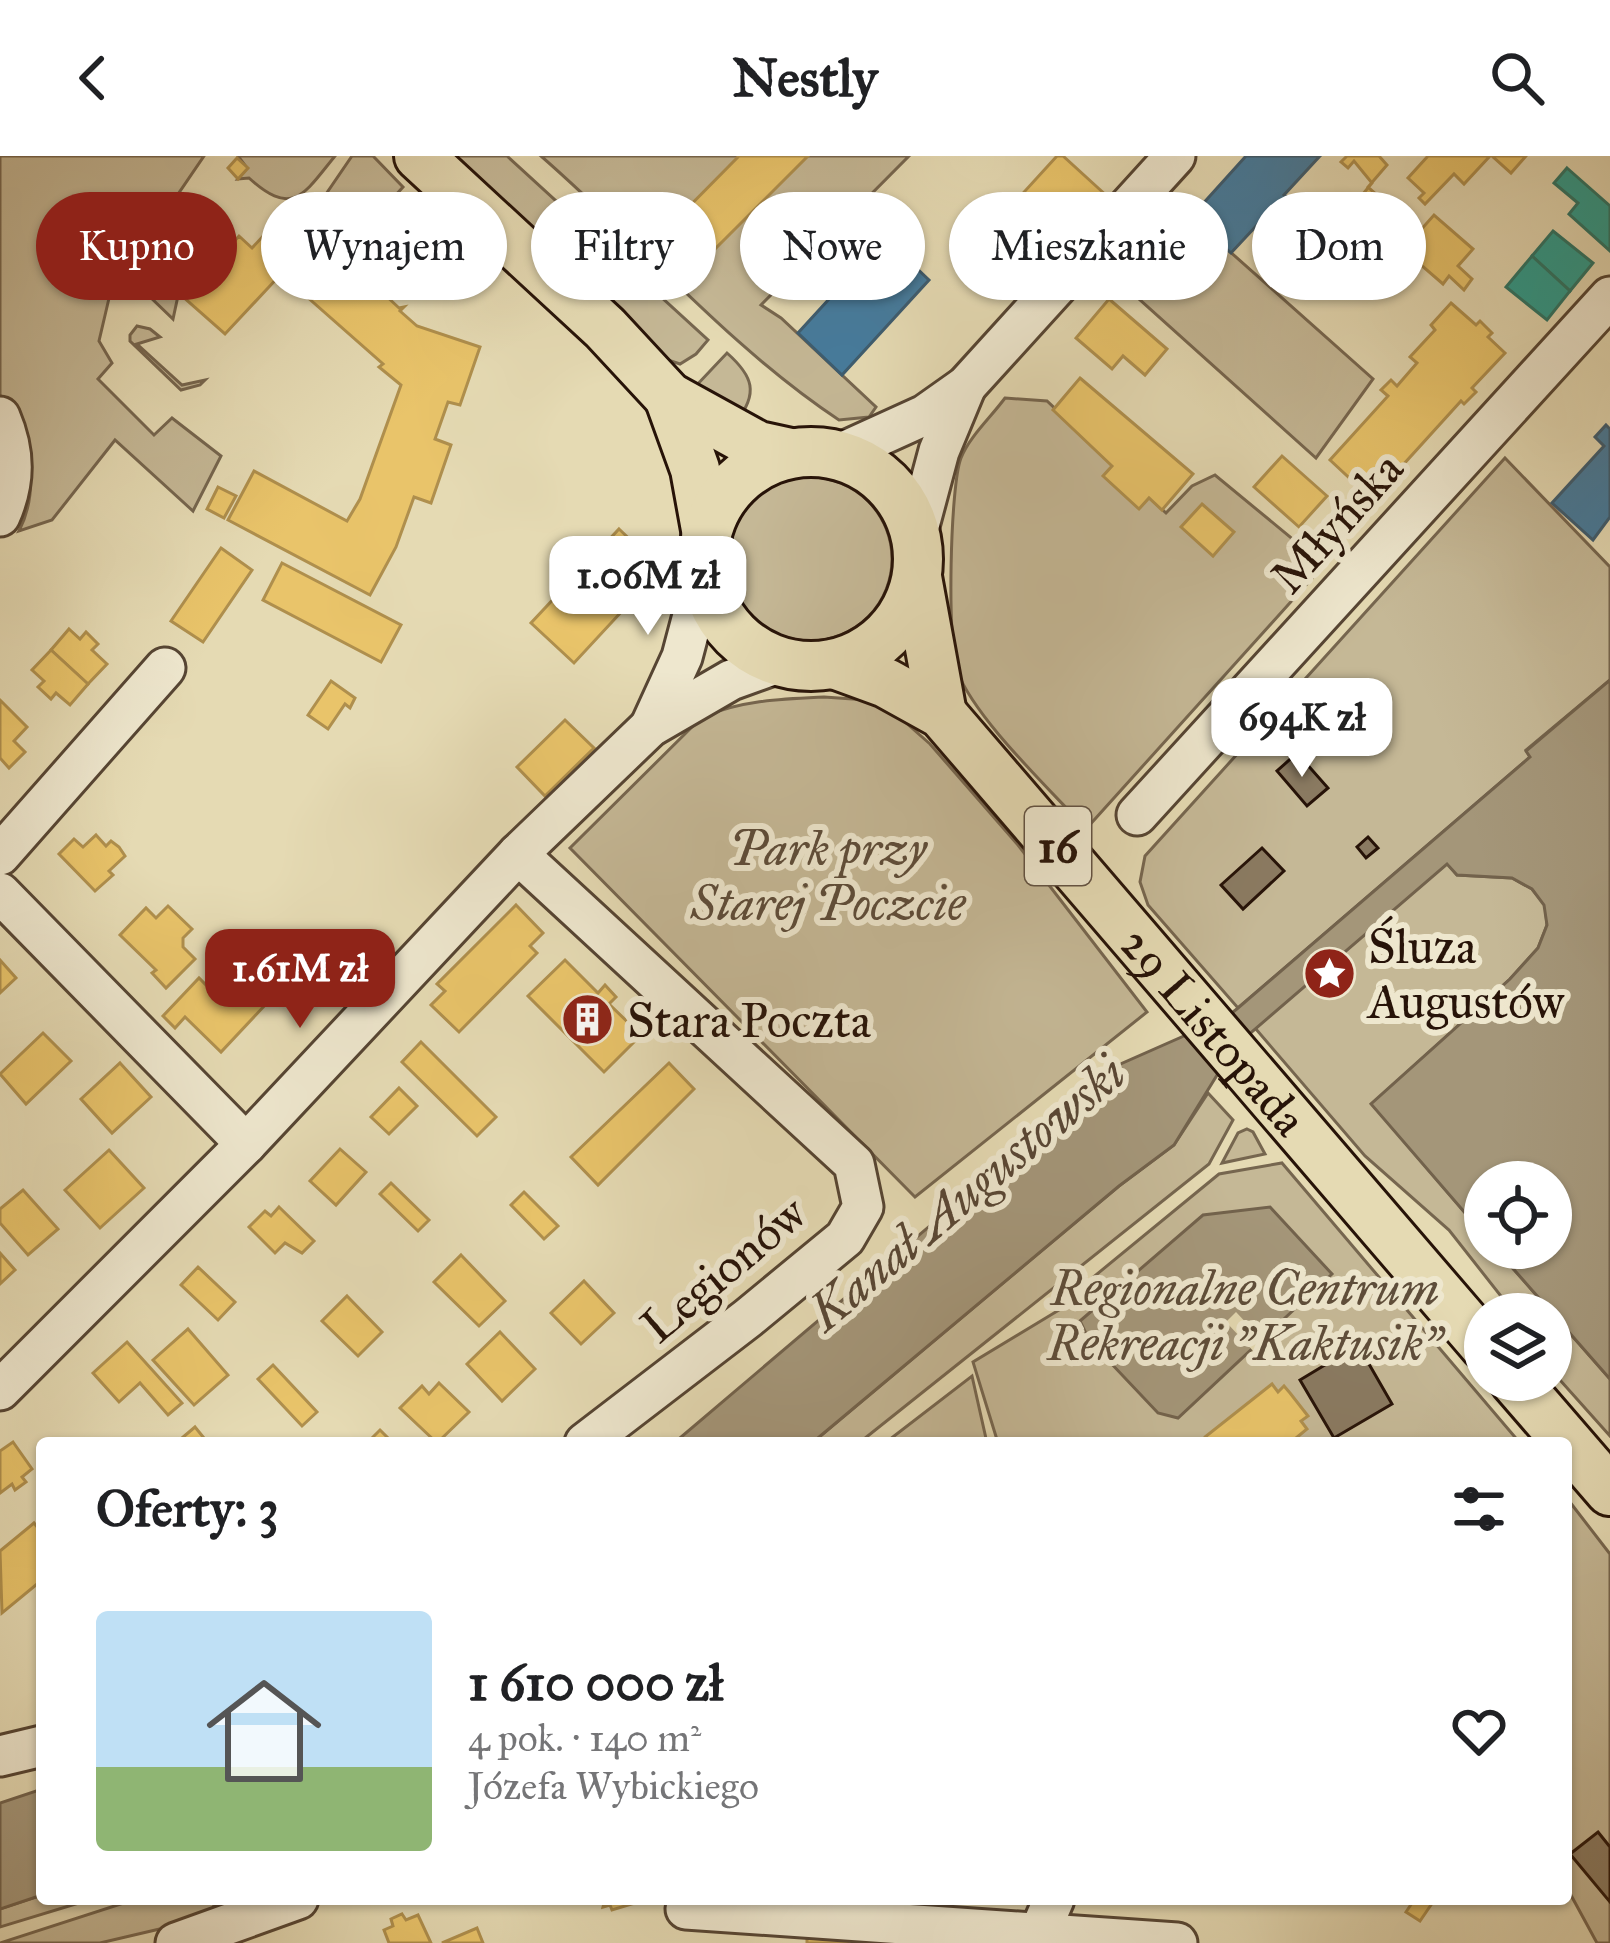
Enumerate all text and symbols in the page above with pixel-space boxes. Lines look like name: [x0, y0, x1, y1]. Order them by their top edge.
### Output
icon: back: [60, 45, 126, 111]
text: Nestly: [732, 45, 878, 111]
icon: search: [1484, 45, 1550, 111]
chip: Kupno: [36, 192, 237, 300]
chip: Wynajem: [261, 192, 507, 300]
chip: Filtry: [531, 192, 716, 300]
chip: Nowe: [740, 192, 925, 300]
chip: Mieszkanie: [949, 192, 1228, 300]
chip: Dom: [1252, 192, 1426, 300]
street label: Młyńska: [1258, 439, 1416, 605]
pin: 1.06M zł: [524, 536, 772, 638]
text: 1.06M zł: [576, 551, 720, 599]
pin: 694K zł: [1191, 678, 1413, 780]
text: 694K zł: [1238, 693, 1366, 741]
road number: 16: [1025, 807, 1091, 885]
park label: Park przy Starej Poczcie: [690, 819, 967, 933]
street label: 29 Listopada: [1108, 915, 1320, 1148]
place label: Śluza Augustów: [1366, 915, 1566, 1031]
pin: 1.61M zł: [176, 929, 424, 1031]
text: 1.61M zł: [232, 944, 368, 992]
place icon: Śluza Augustów: [1301, 946, 1357, 1002]
place label: Stara Poczta: [627, 991, 872, 1050]
building icon: Stara Poczta: [560, 992, 616, 1048]
water label: Kanał Augustowski: [793, 1042, 1138, 1346]
map controls: [1464, 1161, 1572, 1401]
button: locate: [1464, 1161, 1572, 1269]
street label: Legionów: [629, 1182, 819, 1355]
park label: Regionalne Centrum Rekreacji "Kaktusik": [1046, 1259, 1446, 1373]
button: layers: [1464, 1293, 1572, 1401]
icon: filters: [1446, 1476, 1512, 1542]
text: Oferty: 3: [96, 1478, 279, 1540]
text: 1 610 000 zł: [468, 1652, 723, 1714]
icon: home: [192, 1659, 336, 1803]
icon: heart: [1446, 1698, 1512, 1764]
text: 4 pok. · 140 m²: [468, 1714, 701, 1762]
text: Józefa Wybickiego: [468, 1762, 759, 1810]

